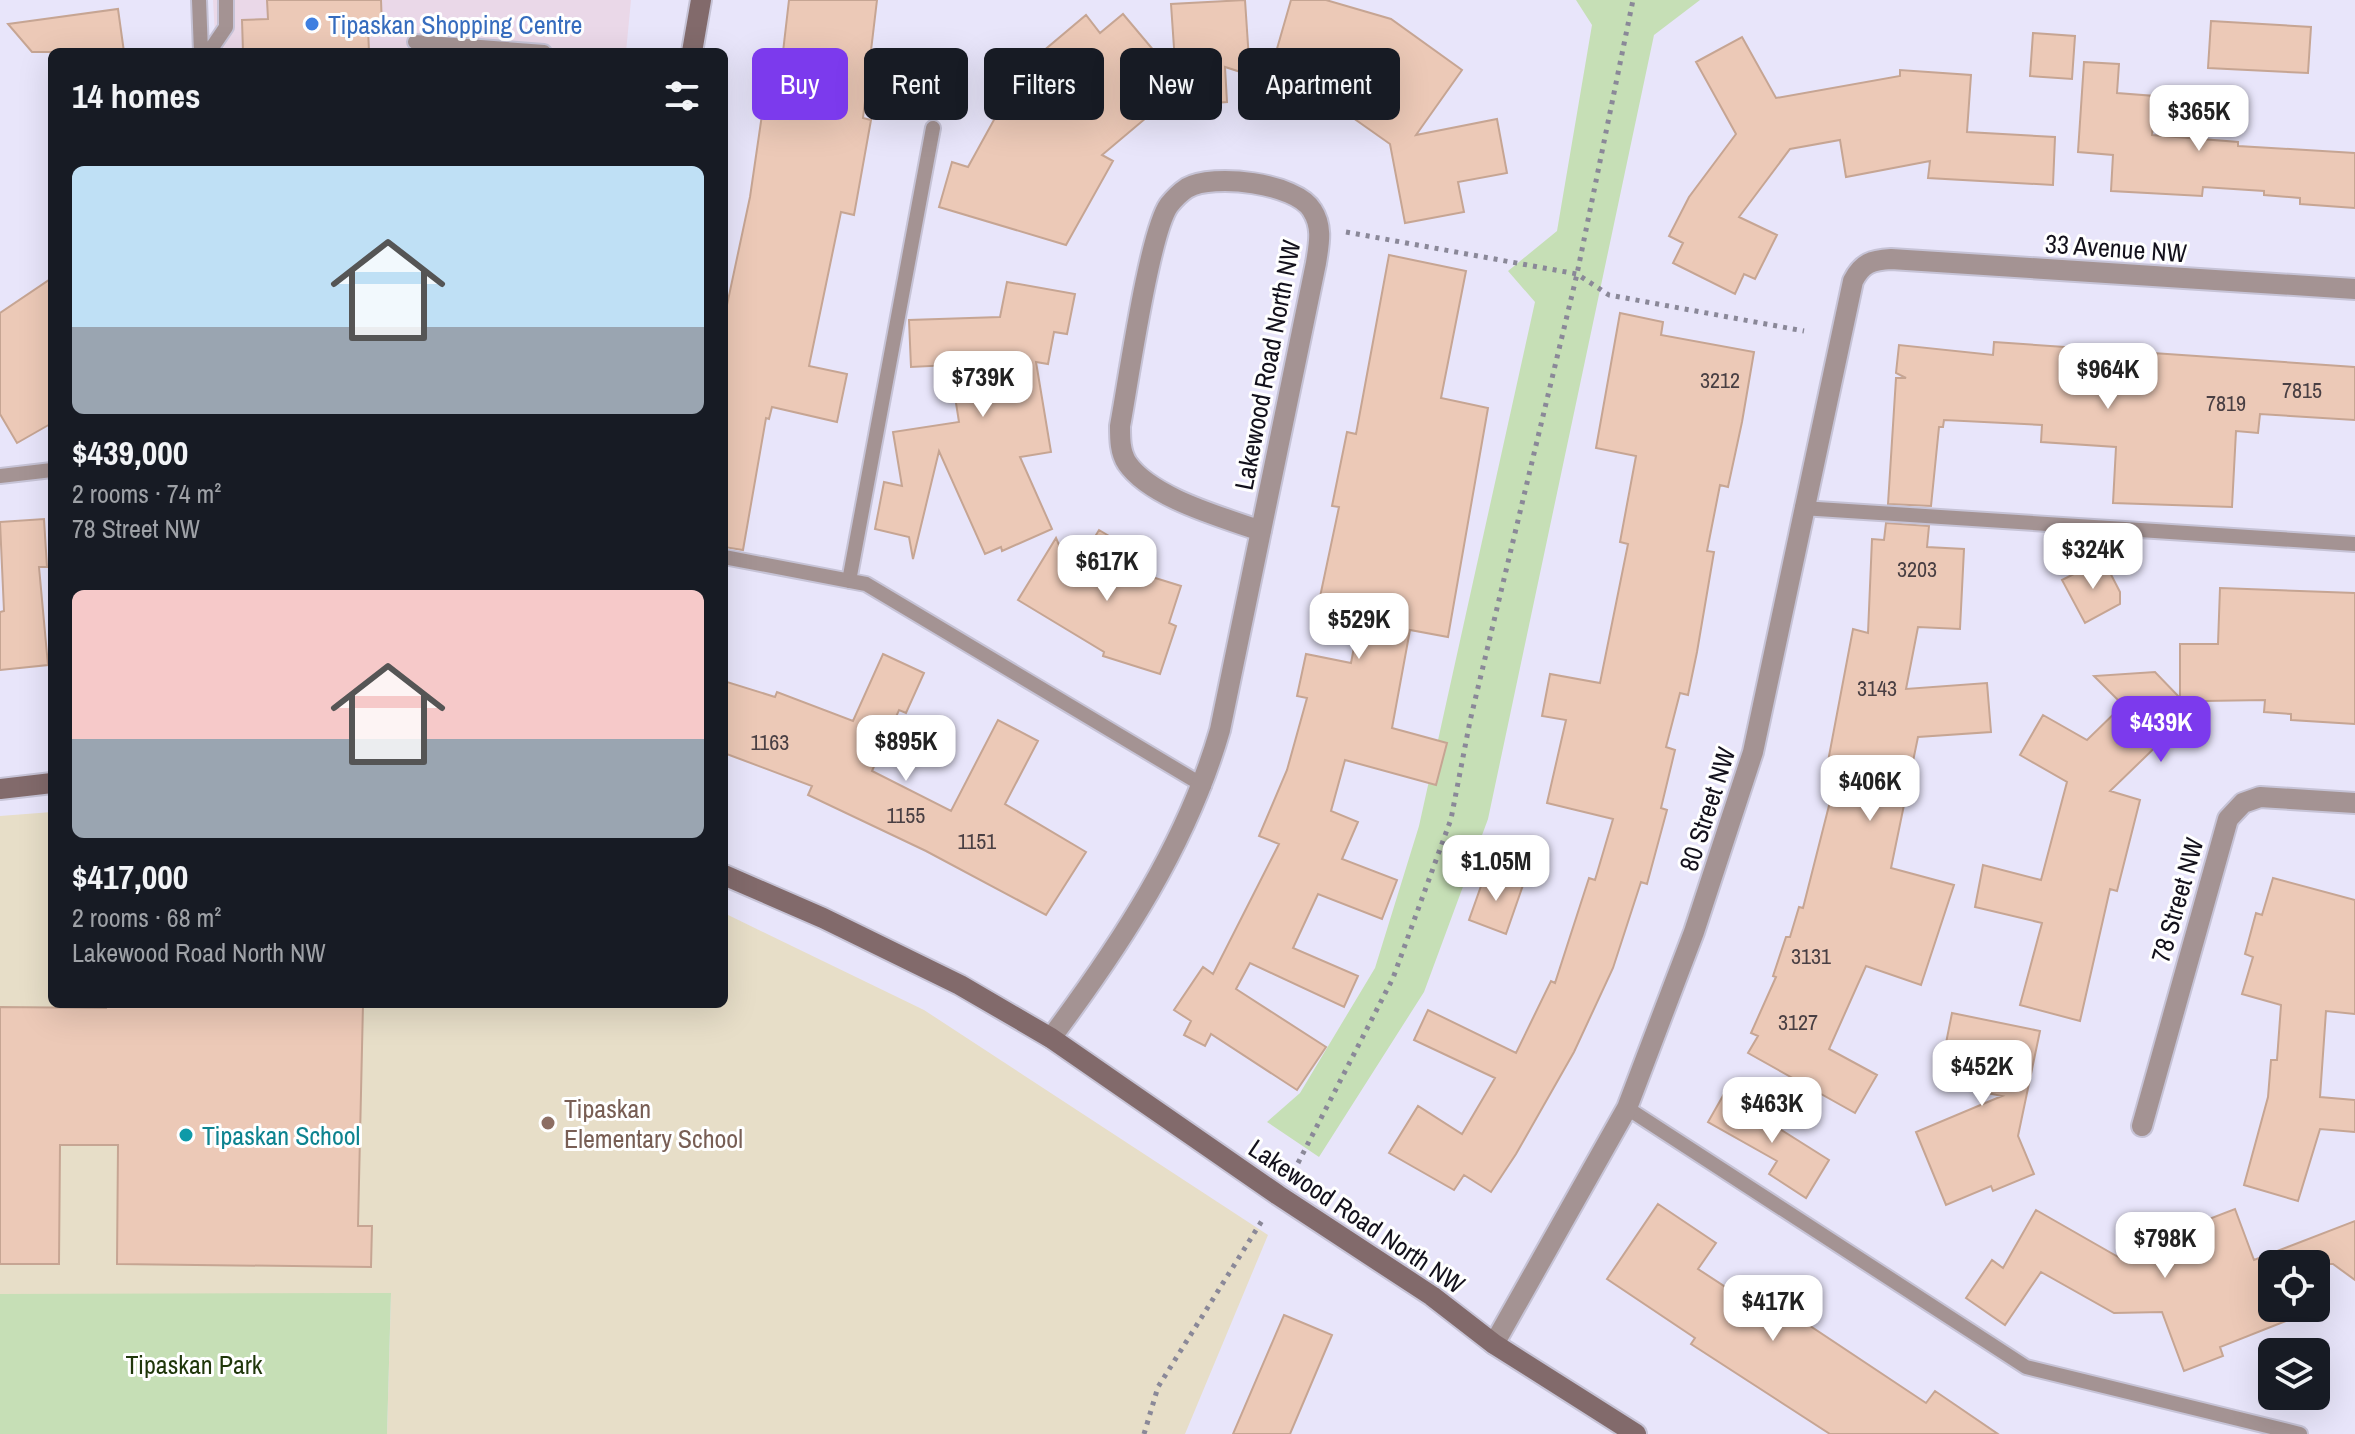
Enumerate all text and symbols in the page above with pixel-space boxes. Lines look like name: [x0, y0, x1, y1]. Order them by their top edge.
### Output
place label: Tipaskan Shopping Centre: [328, 7, 582, 42]
marker: Tipaskan Shopping Centre: [303, 15, 321, 33]
chip: Buy: [752, 48, 848, 120]
chip: Rent: [864, 48, 968, 120]
chip: Filters: [984, 48, 1104, 120]
chip: New: [1120, 48, 1222, 120]
chip: Apartment: [1238, 48, 1400, 120]
text: 14 homes: [72, 73, 201, 119]
icon: filters: [660, 74, 704, 118]
pin: $365K: [2143, 85, 2255, 153]
text: $365K: [2168, 93, 2230, 128]
icon: home: [316, 218, 460, 362]
street label: 33 Avenue NW: [2044, 226, 2188, 270]
street label: Lakewood Road North NW: [1226, 237, 1308, 493]
pin: $964K: [2052, 343, 2164, 411]
pin: $739K: [927, 351, 1039, 419]
text: $964K: [2077, 351, 2139, 386]
text: $739K: [952, 359, 1014, 394]
house number: 3212: [1700, 365, 1740, 395]
house number: 7815: [2282, 375, 2322, 405]
house number: 7819: [2206, 388, 2246, 418]
text: $439,000: [72, 430, 188, 476]
text: 2 rooms · 74 m²: [72, 476, 221, 511]
text: 78 Street NW: [72, 511, 200, 546]
pin: $324K: [2037, 523, 2149, 591]
text: $324K: [2062, 531, 2124, 566]
pin: $617K: [1051, 535, 1163, 603]
text: $617K: [1076, 543, 1138, 578]
house number: 3203: [1897, 554, 1937, 584]
pin: $529K: [1303, 593, 1415, 661]
text: $529K: [1328, 601, 1390, 636]
icon: home: [316, 642, 460, 786]
house number: 3143: [1857, 673, 1897, 703]
pin: $439K: [2105, 696, 2217, 764]
text: $439K: [2130, 704, 2192, 739]
pin: $895K: [850, 715, 962, 783]
text: $895K: [875, 723, 937, 758]
house number: 1163: [751, 727, 789, 757]
street label: 80 Street NW: [1671, 743, 1743, 875]
pin: $406K: [1814, 755, 1926, 823]
text: $406K: [1839, 763, 1901, 798]
house number: 1155: [887, 800, 925, 830]
house number: 1151: [958, 826, 996, 856]
street label: 78 Street NW: [2143, 834, 2211, 966]
pin: $1.05M: [1431, 835, 1561, 903]
text: $1.05M: [1460, 843, 1532, 878]
text: $417,000: [72, 854, 188, 900]
text: 2 rooms · 68 m²: [72, 900, 221, 935]
text: Lakewood Road North NW: [72, 935, 326, 970]
house number: 3131: [1791, 941, 1831, 971]
house number: 3127: [1778, 1007, 1818, 1037]
pin: $452K: [1926, 1040, 2038, 1108]
text: $452K: [1951, 1048, 2013, 1083]
pin: $463K: [1716, 1077, 1828, 1145]
text: $463K: [1741, 1085, 1803, 1120]
place label: Tipaskan Elementary School: [564, 1091, 743, 1156]
marker: Tipaskan Elementary School: [539, 1114, 557, 1132]
place label: Tipaskan School: [202, 1118, 360, 1153]
marker: Tipaskan School: [177, 1126, 195, 1144]
street label: Lakewood Road North NW: [1242, 1131, 1472, 1301]
pin: $798K: [2109, 1212, 2221, 1280]
text: $798K: [2134, 1220, 2196, 1255]
map controls: [2258, 1250, 2330, 1410]
button: locate: [2258, 1250, 2330, 1322]
pin: $417K: [1717, 1275, 1829, 1343]
text: $417K: [1742, 1283, 1804, 1318]
button: layers: [2258, 1338, 2330, 1410]
park label: Tipaskan Park: [126, 1347, 263, 1382]

